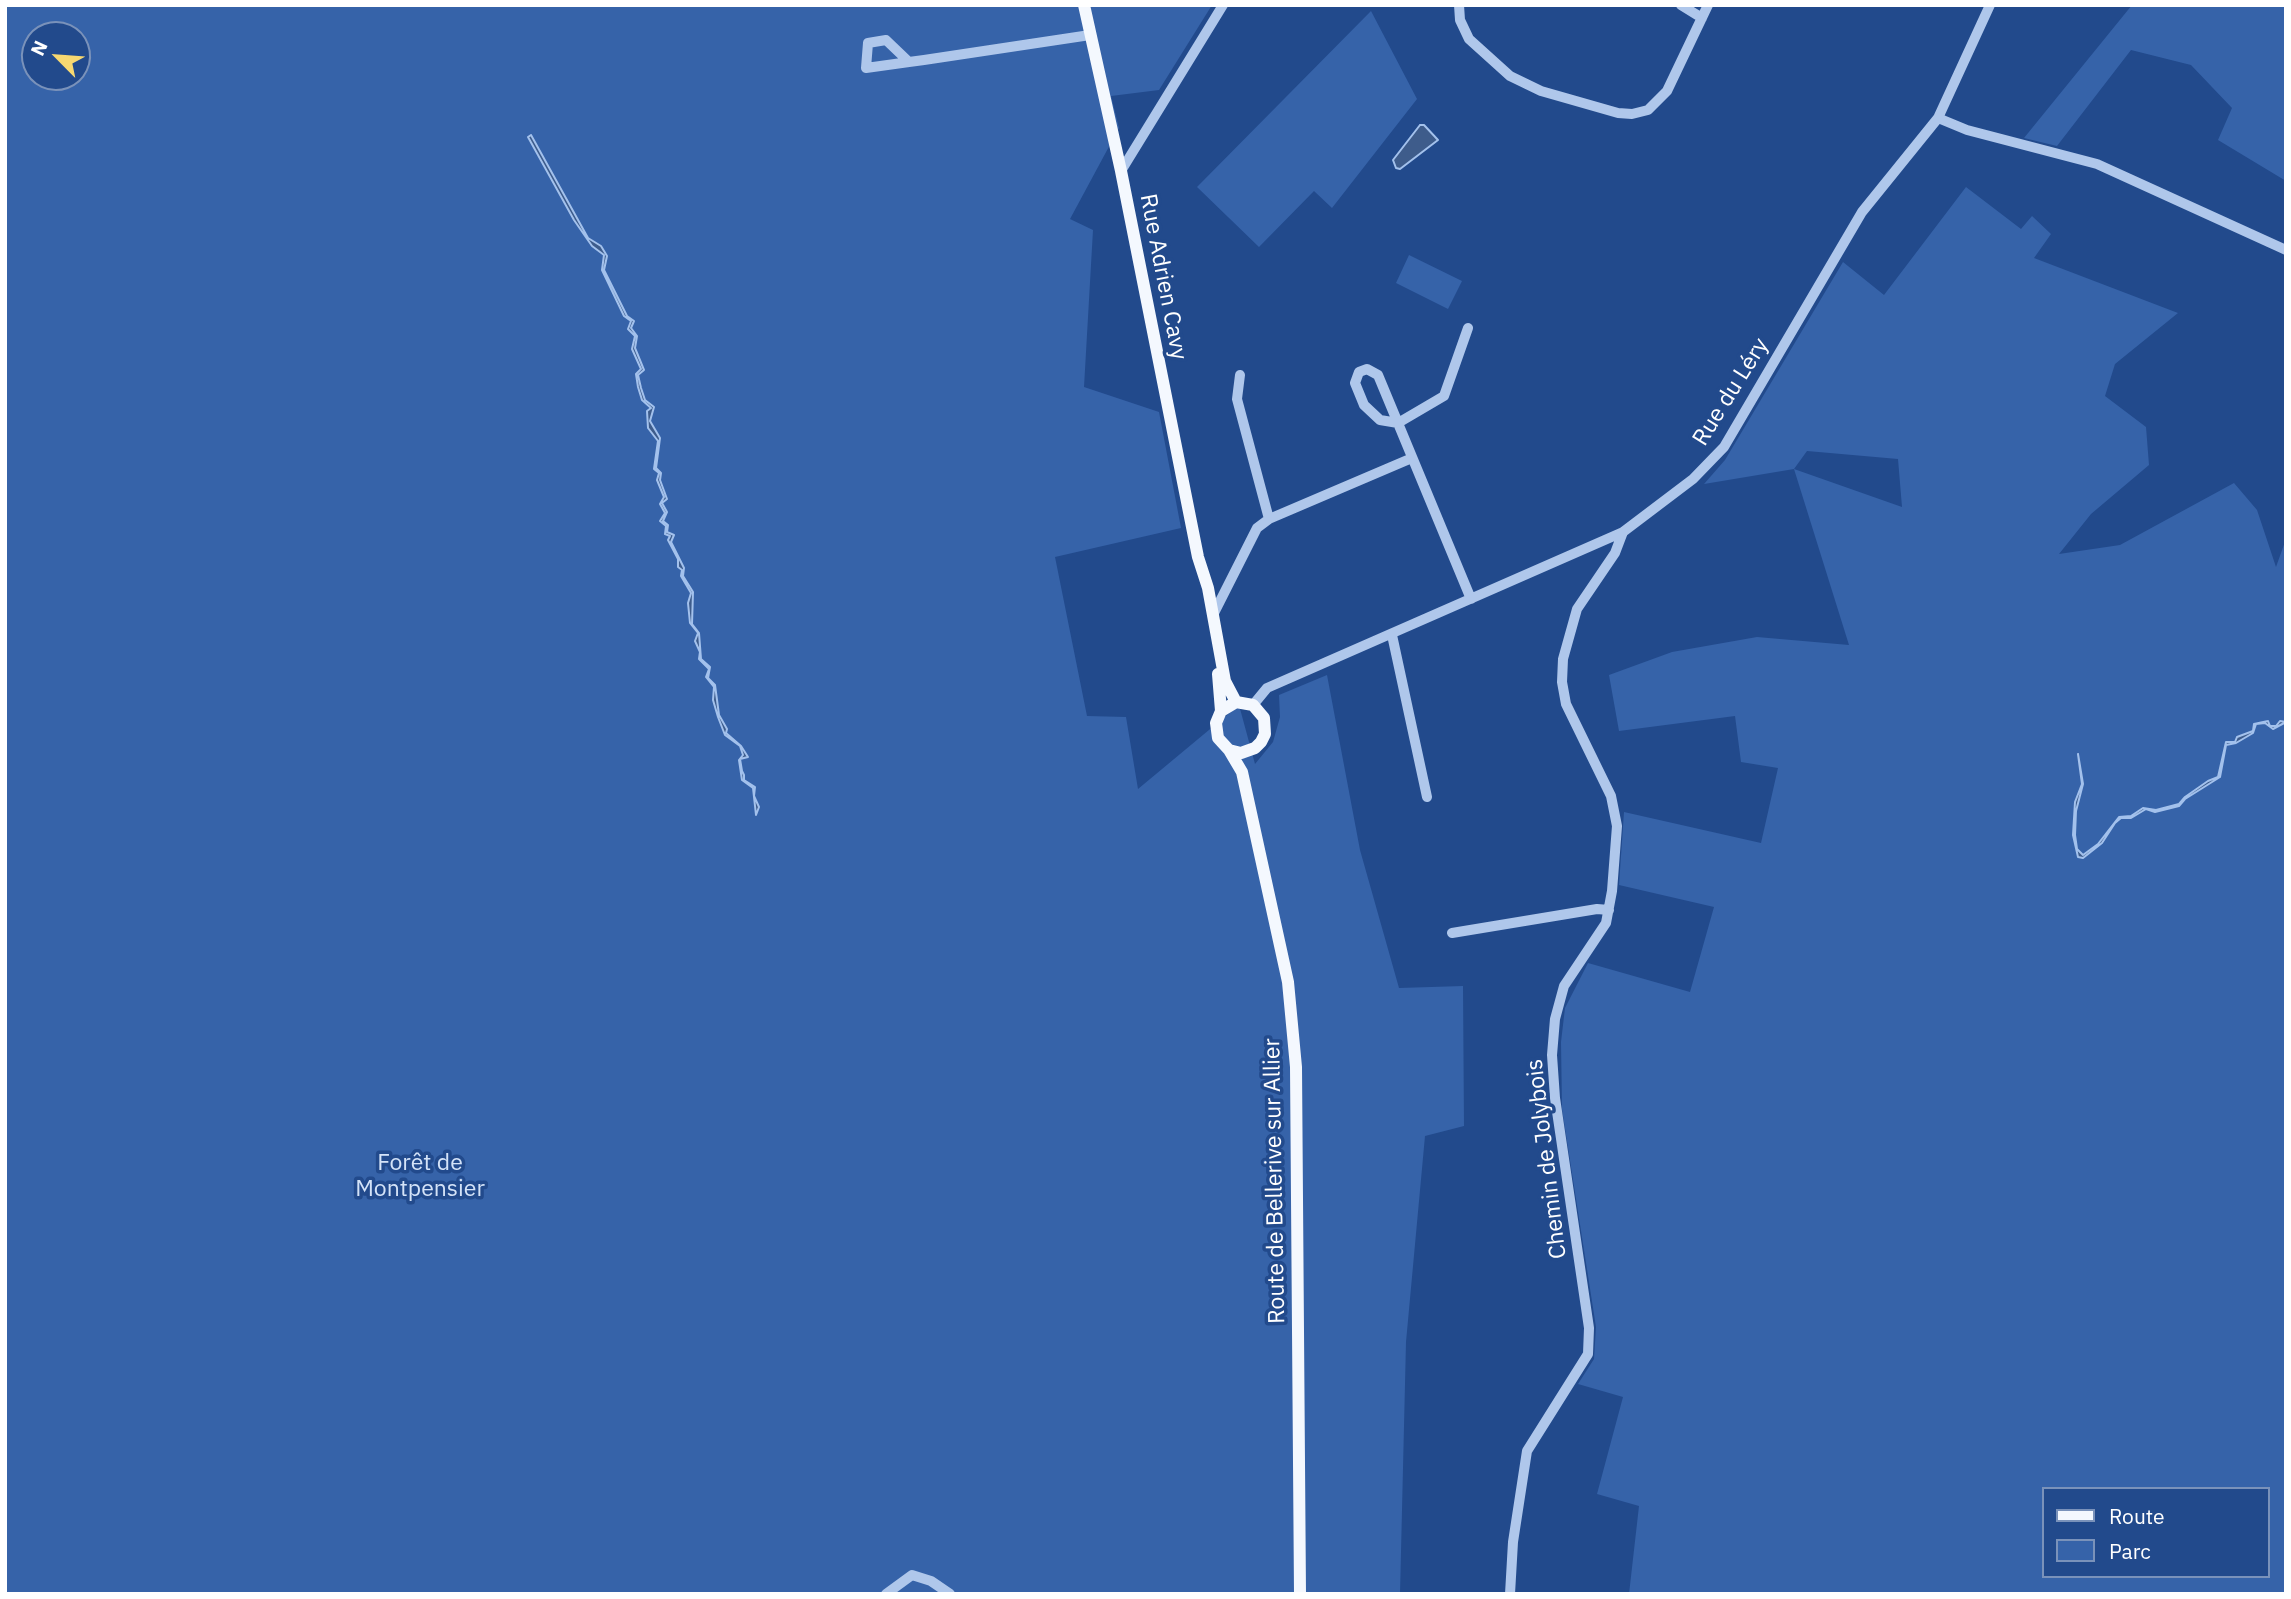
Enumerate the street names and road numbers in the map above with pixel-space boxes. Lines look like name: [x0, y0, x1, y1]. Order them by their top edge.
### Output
street label: Rue Adrien Cavy: [1133, 192, 1193, 362]
street label: Rue du Léry: [1687, 333, 1775, 451]
street label: Route de Bellerive sur Allier: [1259, 1038, 1291, 1324]
street label: Chemin de Jolybois: [1521, 1058, 1573, 1260]

